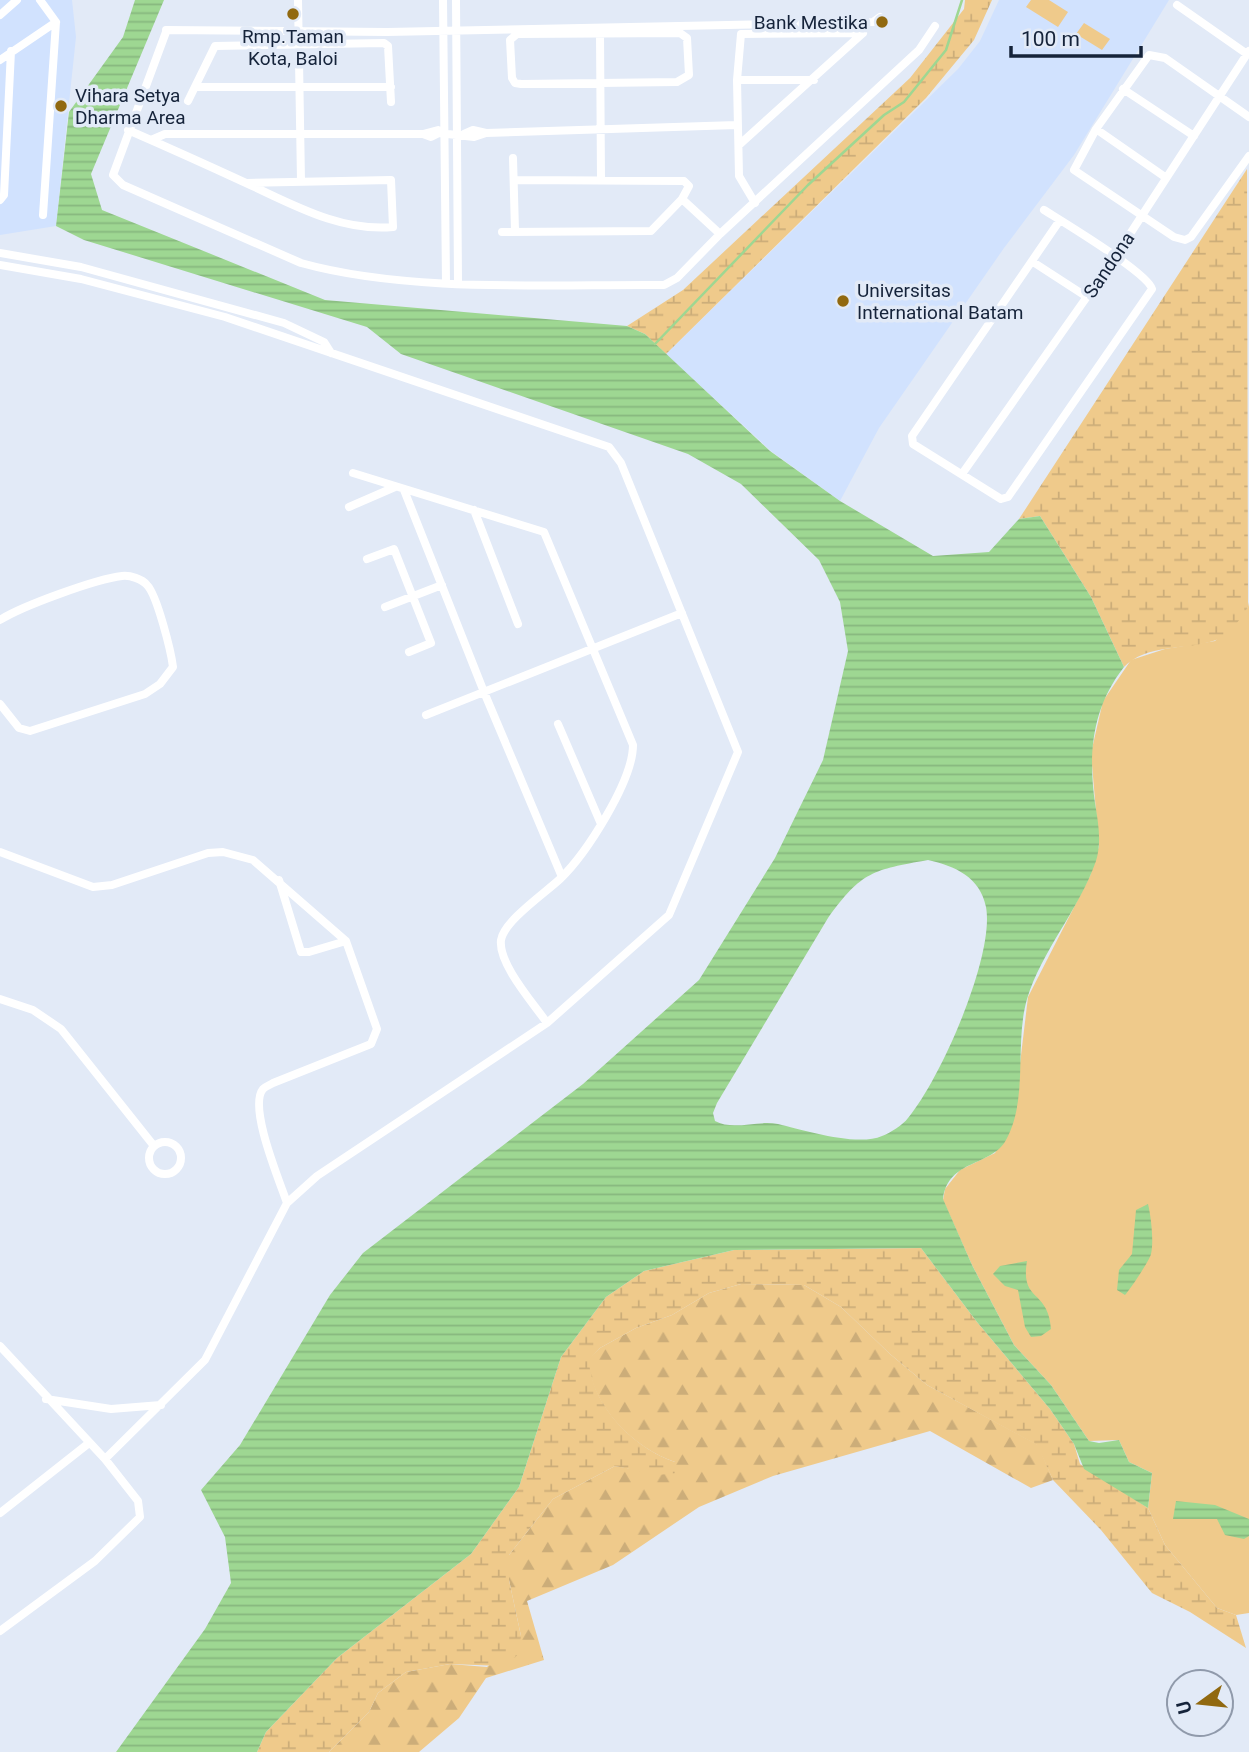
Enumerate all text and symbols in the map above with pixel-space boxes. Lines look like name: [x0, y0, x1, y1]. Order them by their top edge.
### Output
marker: Rmp.Taman Kota, Baloi: [285, 6, 301, 22]
place label: Bank Mestika: [754, 11, 868, 34]
marker: Bank Mestika: [874, 14, 890, 30]
scale bar: [1011, 14, 1140, 58]
place label: Rmp.Taman Kota, Baloi: [242, 25, 344, 70]
text: 100 m: [1021, 27, 1080, 51]
place label: Vihara Setya Dharma Area: [75, 84, 185, 129]
marker: Vihara Setya Dharma Area: [53, 98, 69, 114]
street label: Sandona: [1079, 228, 1139, 302]
place label: Universitas International Batam: [857, 279, 1023, 324]
marker: Universitas International Batam: [835, 293, 851, 309]
north arrow: [1165, 1668, 1235, 1738]
text: U: [1171, 1698, 1197, 1716]

